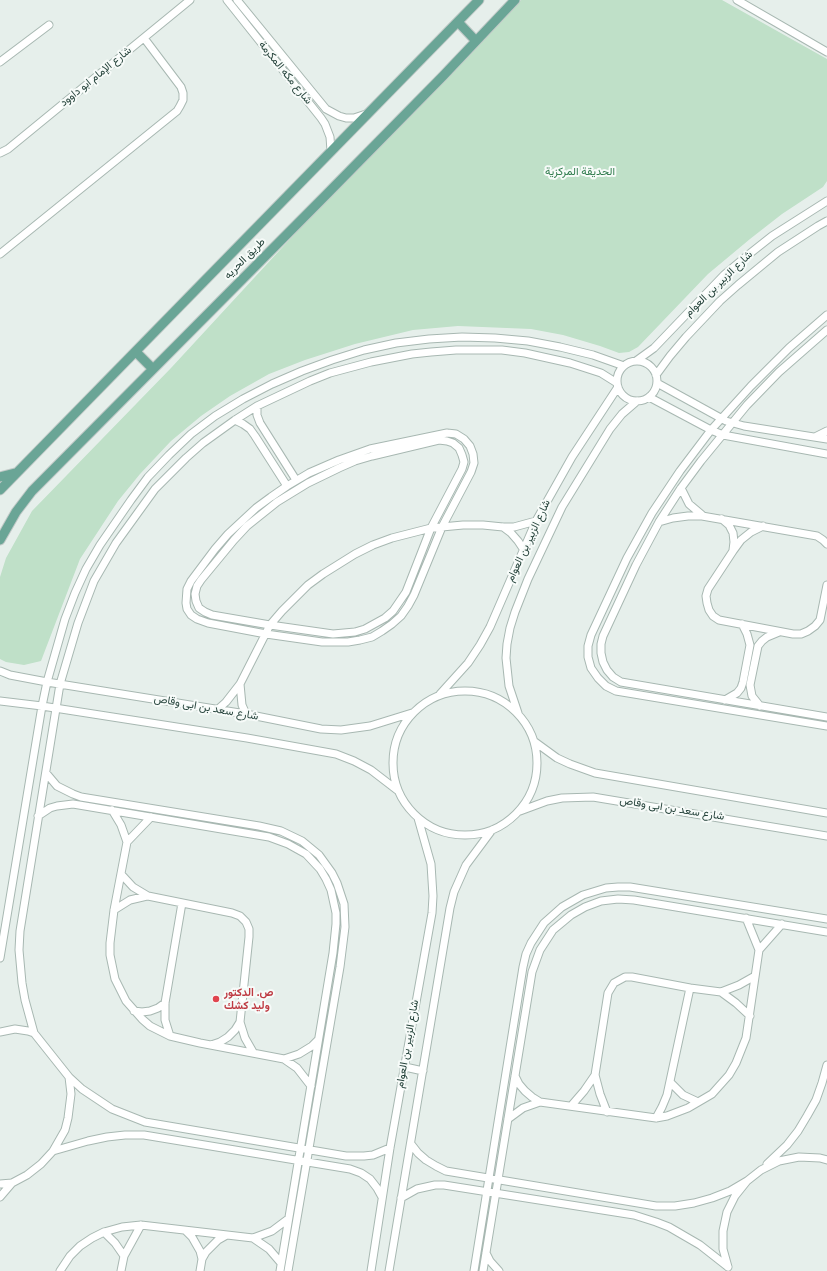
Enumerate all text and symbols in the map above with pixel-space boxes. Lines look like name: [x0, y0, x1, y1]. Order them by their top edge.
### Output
street label: شارع مكه المكرمة: [255, 39, 315, 107]
street label: شارع الإمام ابو داوود: [58, 44, 134, 110]
park label: الحديقة المركزية: [545, 165, 615, 179]
street label: طريق الحريه: [222, 236, 268, 282]
street label: شارع الزبير بن العوام: [682, 248, 756, 320]
street label: شارع الزبير بن العوام: [504, 498, 554, 584]
street label: شارع سعد بن ابى وقاص: [153, 692, 259, 724]
street label: شارع سعد بن ابى وقاص: [619, 794, 725, 824]
place label: ص. الدكتور وليد كشك: [224, 986, 274, 1012]
marker: ص. الدكتور وليد كشك: [211, 994, 221, 1004]
street label: شارع الزبير بن العوام: [394, 999, 422, 1089]

